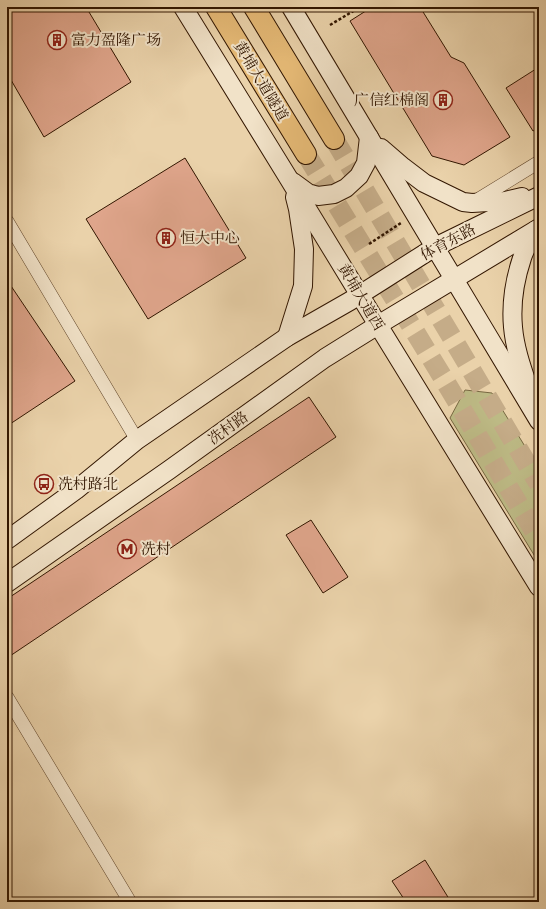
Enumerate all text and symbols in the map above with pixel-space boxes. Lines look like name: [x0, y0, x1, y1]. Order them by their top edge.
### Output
building icon: 富力盈隆广场: [46, 29, 68, 51]
place label: 富力盈隆广场: [71, 31, 161, 52]
street label: 黄埔大道隧道: [228, 38, 292, 126]
building icon: 广信红棉阁: [432, 89, 454, 111]
place label: 广信红棉阁: [354, 91, 429, 112]
street label: 体育东路: [417, 220, 480, 267]
building icon: 恒大中心: [155, 227, 177, 249]
place label: 恒大中心: [180, 229, 240, 250]
street label: 黄埔大道西: [331, 260, 388, 335]
street label: 冼村路: [205, 407, 253, 451]
bus stop icon: 冼村路北: [33, 473, 55, 495]
place label: 冼村路北: [58, 475, 118, 496]
metro station icon: 冼村: [116, 538, 138, 560]
place label: 冼村: [141, 540, 171, 561]

